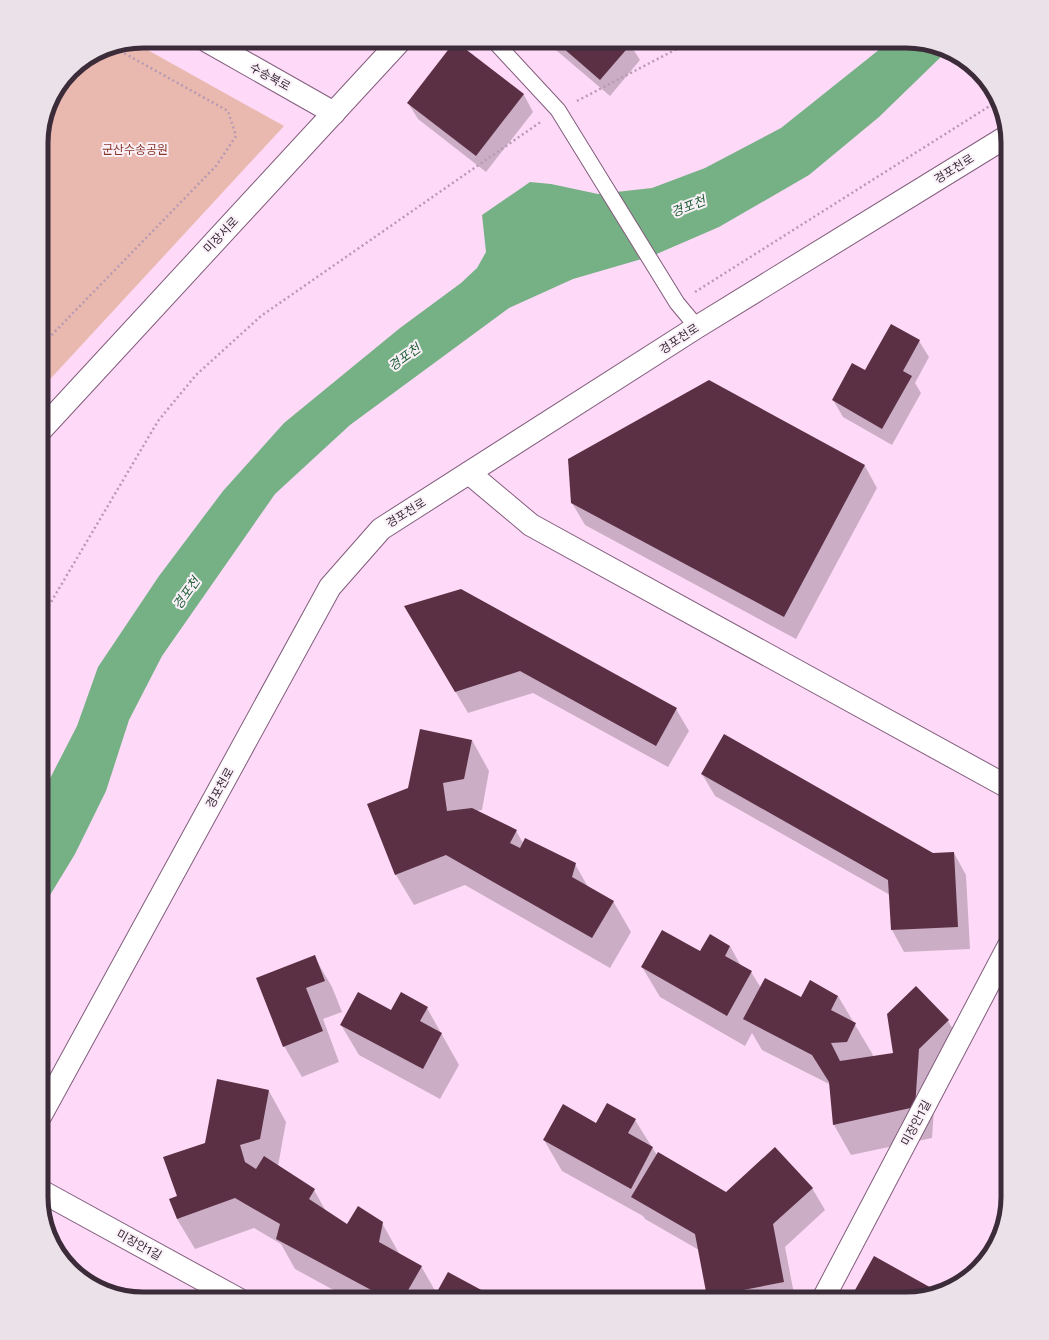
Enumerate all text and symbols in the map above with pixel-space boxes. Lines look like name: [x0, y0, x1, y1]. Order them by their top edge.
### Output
street label: 수송북로: [247, 60, 293, 94]
park label: 군산수송공원: [102, 143, 168, 157]
street label: 경포천로: [932, 151, 976, 187]
water label: 경포천: [669, 192, 709, 220]
street label: 미장서로: [201, 214, 241, 256]
street label: 경포천로: [657, 321, 701, 357]
water label: 경포천: [385, 340, 424, 374]
street label: 경포천로: [384, 495, 428, 531]
water label: 경포천: [170, 573, 203, 612]
street label: 경포천로: [203, 765, 237, 811]
street label: 미장안1길: [898, 1098, 934, 1148]
street label: 미장안1길: [114, 1227, 164, 1263]

